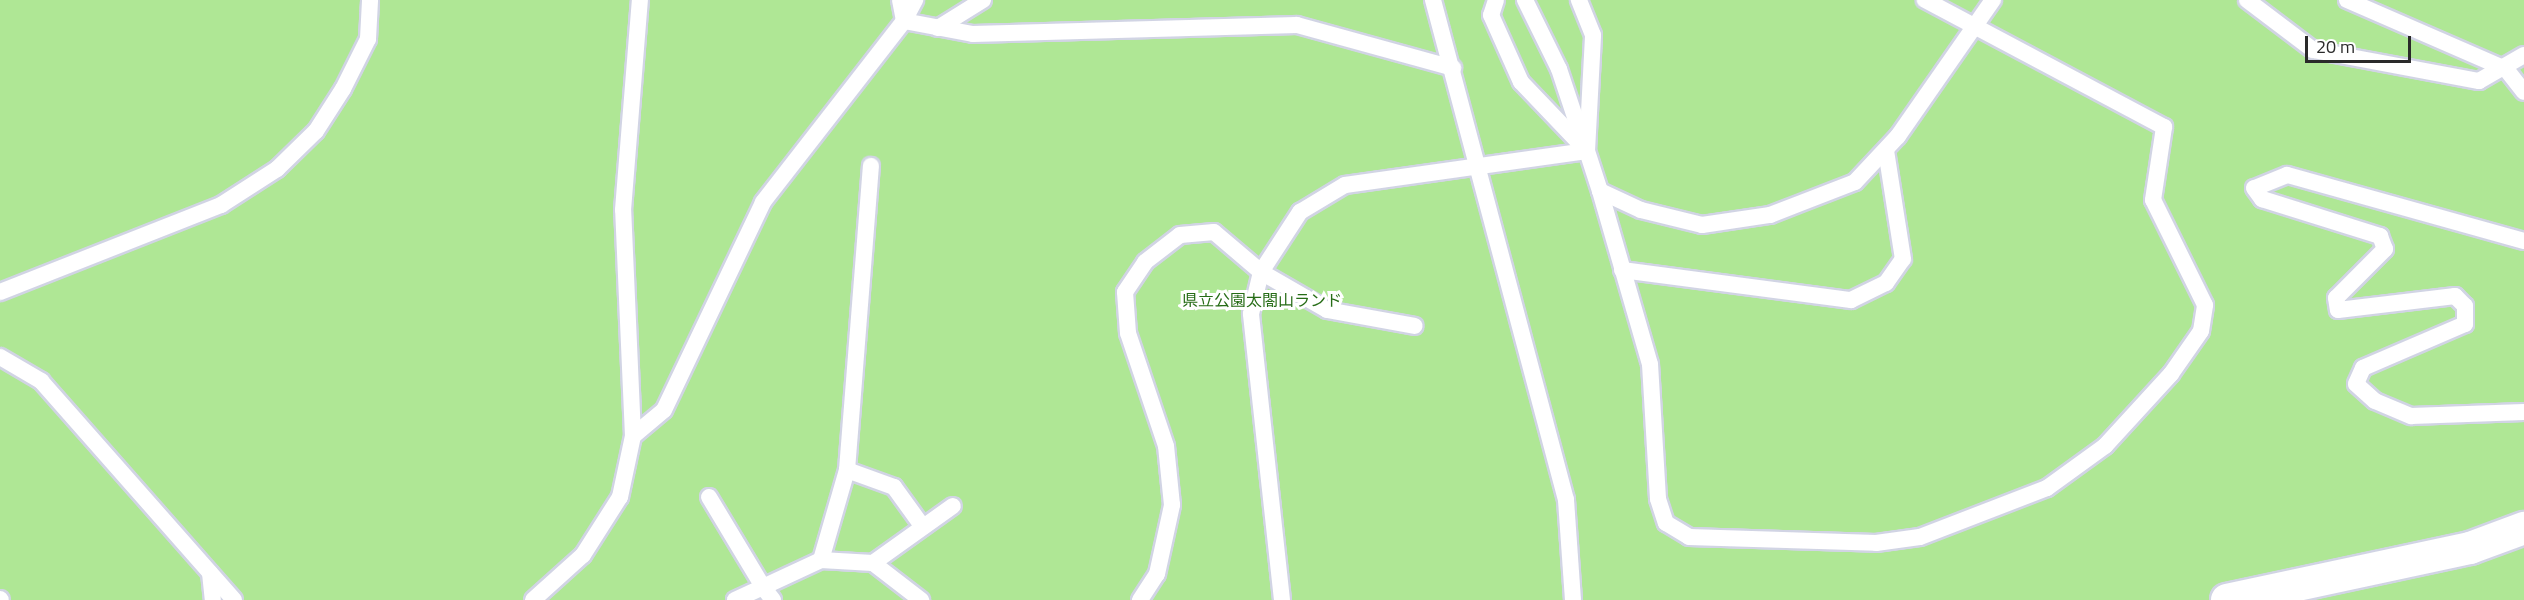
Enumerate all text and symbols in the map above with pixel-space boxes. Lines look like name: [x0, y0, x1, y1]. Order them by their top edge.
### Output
scale bar: [2308, 24, 2414, 62]
text: 20 m: [2316, 33, 2355, 60]
park label: 県立公園太閤山ランド: [1182, 290, 1342, 310]

